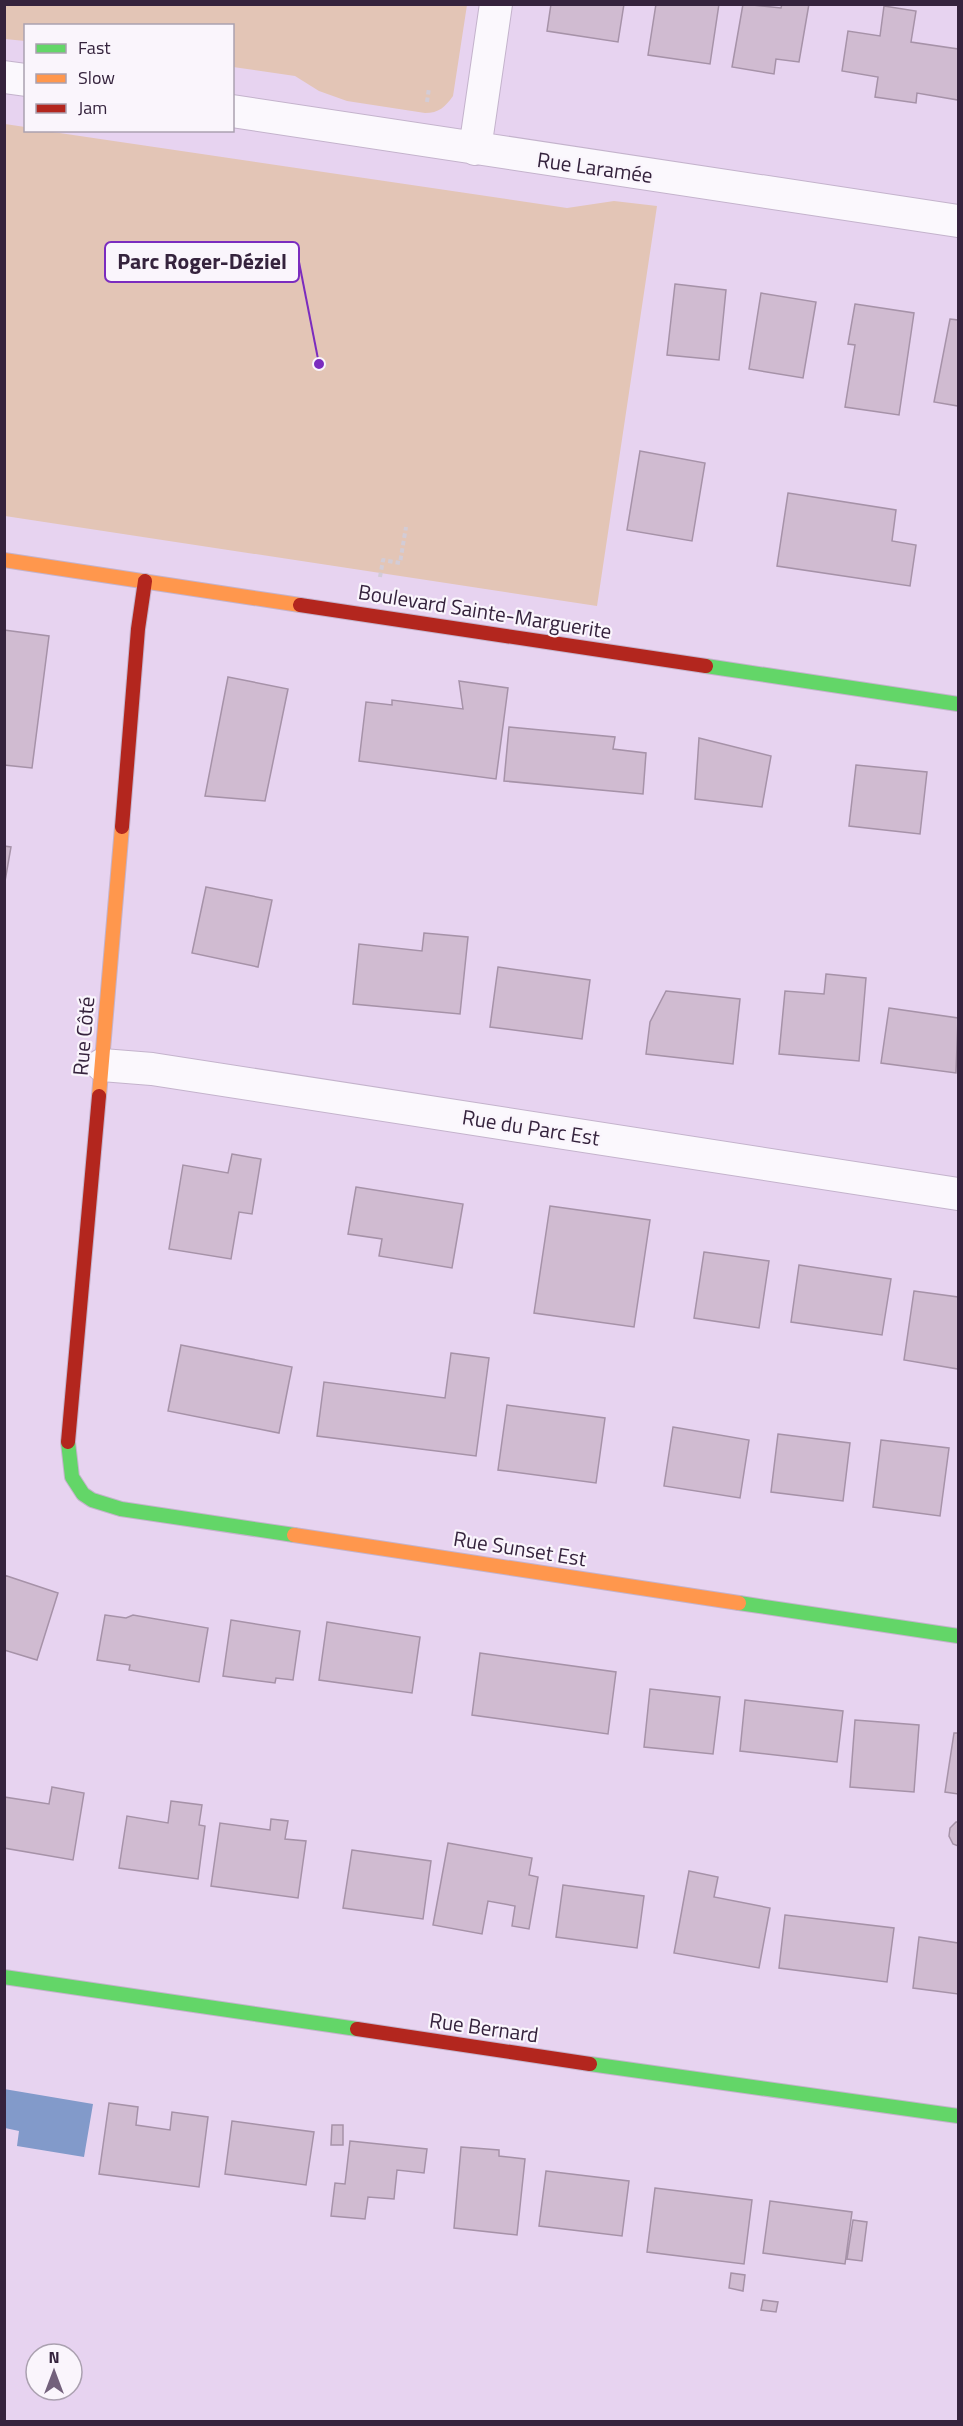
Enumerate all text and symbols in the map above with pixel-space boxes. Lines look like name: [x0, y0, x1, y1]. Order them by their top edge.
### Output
legend: [24, 24, 234, 132]
text: Fast: [78, 34, 111, 61]
text: Slow: [78, 64, 115, 91]
text: Jam: [78, 94, 107, 121]
street label: Rue Laramée: [535, 143, 655, 191]
callout: Parc Roger-Déziel: [105, 242, 299, 282]
text: Parc Roger-Déziel: [117, 244, 287, 278]
street label: Boulevard Sainte-Marguerite: [356, 575, 614, 647]
street label: Rue Côté: [64, 995, 102, 1077]
street label: Rue du Parc Est: [460, 1100, 603, 1154]
street label: Rue Sunset Est: [451, 1522, 589, 1574]
street label: Rue Bernard: [427, 2004, 541, 2050]
north arrow: [24, 2342, 84, 2402]
text: N: [48, 2345, 60, 2369]

